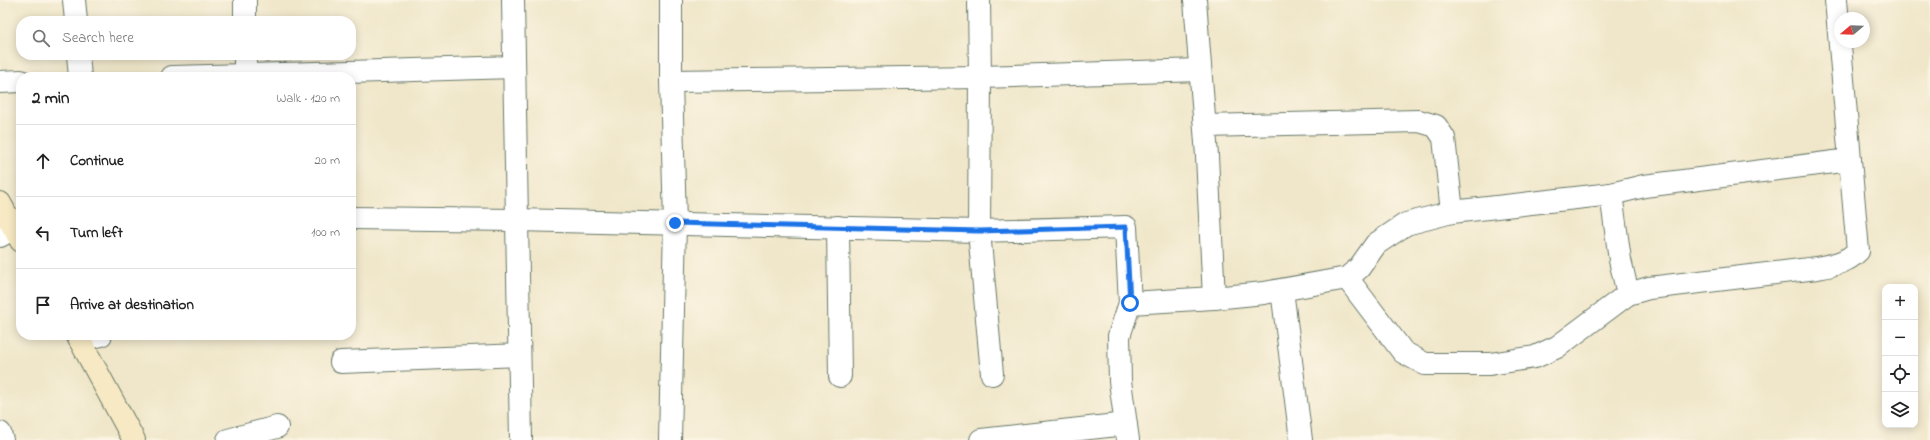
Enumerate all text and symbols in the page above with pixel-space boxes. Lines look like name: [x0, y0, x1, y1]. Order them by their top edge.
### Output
north arrow: [1834, 12, 1870, 48]
search box: [16, 16, 356, 60]
icon: search: [30, 27, 52, 49]
text: Search here: [62, 27, 134, 49]
text: 2 min: [32, 86, 69, 111]
text: Walk · 120 m: [276, 89, 340, 108]
icon: ahead: [32, 150, 54, 172]
text: Continue: [70, 150, 124, 172]
text: 20 m: [315, 151, 340, 170]
route end: [666, 214, 684, 232]
icon: left: [32, 222, 54, 244]
text: Turn left: [70, 222, 123, 244]
text: 100 m: [311, 223, 340, 242]
map controls: [1882, 284, 1918, 428]
button: +: [1882, 284, 1918, 320]
icon: arrive: [32, 294, 54, 316]
text: Arrive at destination: [70, 294, 194, 316]
route start: [1121, 294, 1139, 312]
button: −: [1882, 320, 1918, 356]
button: locate: [1882, 356, 1918, 392]
button: layers: [1882, 392, 1918, 428]

